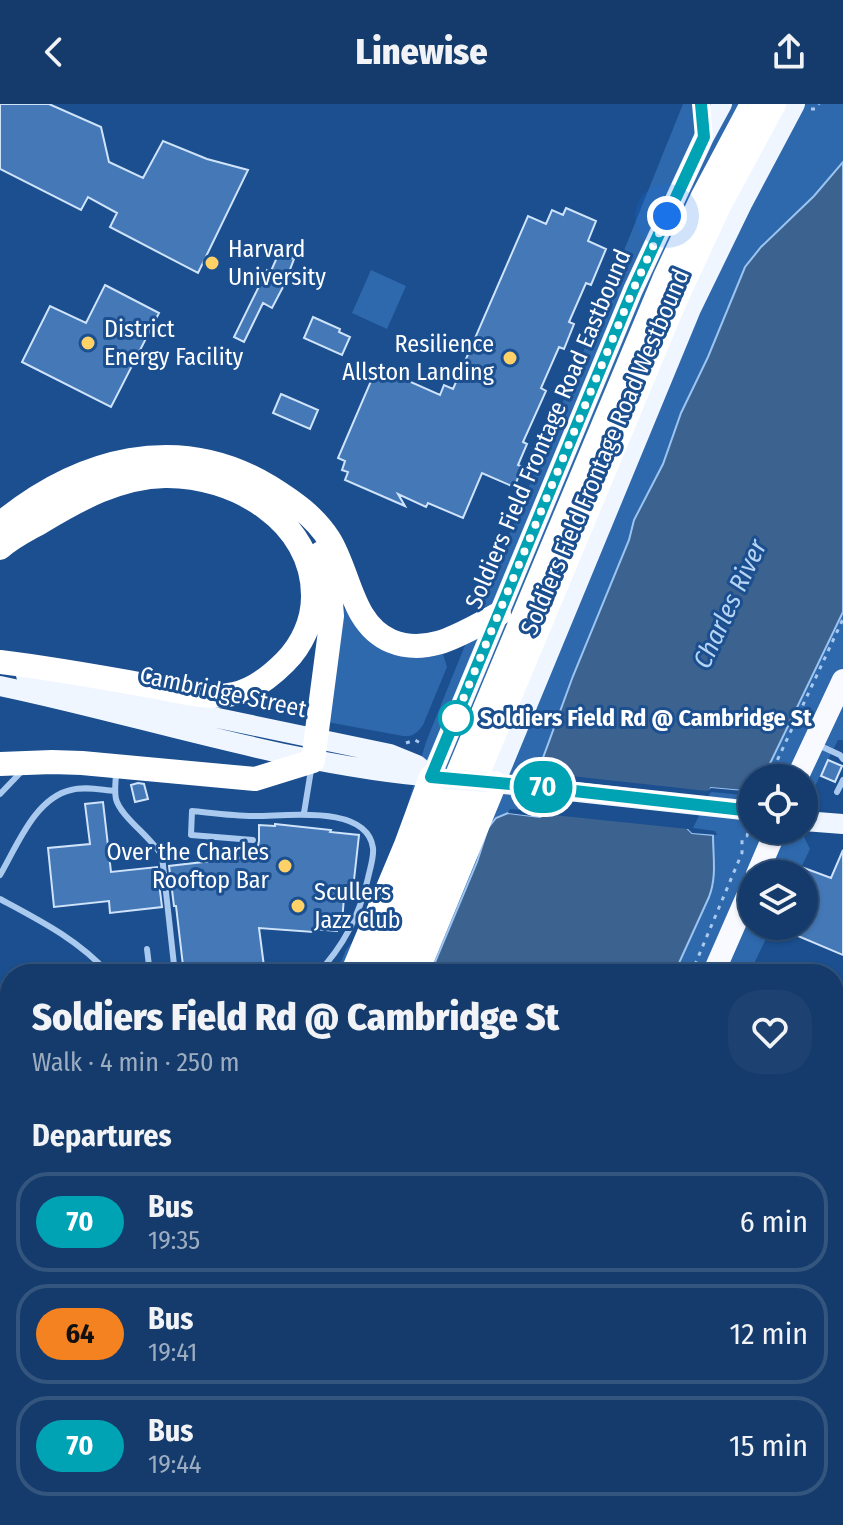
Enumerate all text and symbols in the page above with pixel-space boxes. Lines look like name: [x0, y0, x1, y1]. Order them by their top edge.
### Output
icon: back: [32, 30, 76, 74]
text: Linewise: [355, 30, 488, 74]
icon: share: [767, 30, 811, 74]
your location: [647, 196, 687, 236]
place label: Harvard University: [228, 235, 326, 291]
street label: Soldiers Field Frontage Road Eastbound: [459, 245, 637, 613]
marker: Harvard University: [203, 254, 221, 272]
street label: Soldiers Field Frontage Road Westbound: [515, 265, 695, 639]
place label: District Energy Facility: [104, 315, 243, 371]
place label: Resilience Allston Landing: [342, 330, 495, 386]
marker: District Energy Facility: [79, 334, 97, 352]
marker: Resilience Allston Landing: [501, 349, 519, 367]
water label: Charles River: [687, 534, 774, 673]
street label: Cambridge Street: [137, 661, 309, 723]
marker: Soldiers Field Rd @ Cambridge St: [439, 701, 473, 735]
place label: Soldiers Field Rd @ Cambridge St: [480, 704, 812, 732]
line badge: 70: [507, 761, 579, 813]
map controls: [738, 764, 818, 940]
button: locate: [738, 764, 818, 844]
text: 70: [530, 770, 556, 803]
place label: Over the Charles Rooftop Bar: [106, 838, 270, 894]
marker: Over the Charles Rooftop Bar: [276, 857, 294, 875]
button: layers: [738, 860, 818, 940]
place label: Scullers Jazz Club: [314, 878, 401, 934]
marker: Scullers Jazz Club: [289, 897, 307, 915]
button: heart: [728, 990, 812, 1074]
text: Soldiers Field Rd @ Cambridge St: [32, 994, 559, 1040]
text: Walk · 4 min · 250 m: [32, 1047, 240, 1078]
text: Departures: [32, 1118, 172, 1154]
text: Bus: [148, 1189, 193, 1225]
text: 6 min: [740, 1204, 808, 1240]
text: 70: [67, 1205, 93, 1238]
text: 19:35: [148, 1225, 200, 1256]
text: Bus: [148, 1301, 193, 1337]
text: 12 min: [730, 1316, 808, 1352]
text: 64: [65, 1317, 95, 1350]
text: 19:41: [148, 1337, 197, 1368]
text: Bus: [148, 1413, 193, 1449]
text: 15 min: [729, 1428, 808, 1464]
text: 70: [67, 1429, 93, 1462]
text: 19:44: [148, 1449, 201, 1480]

